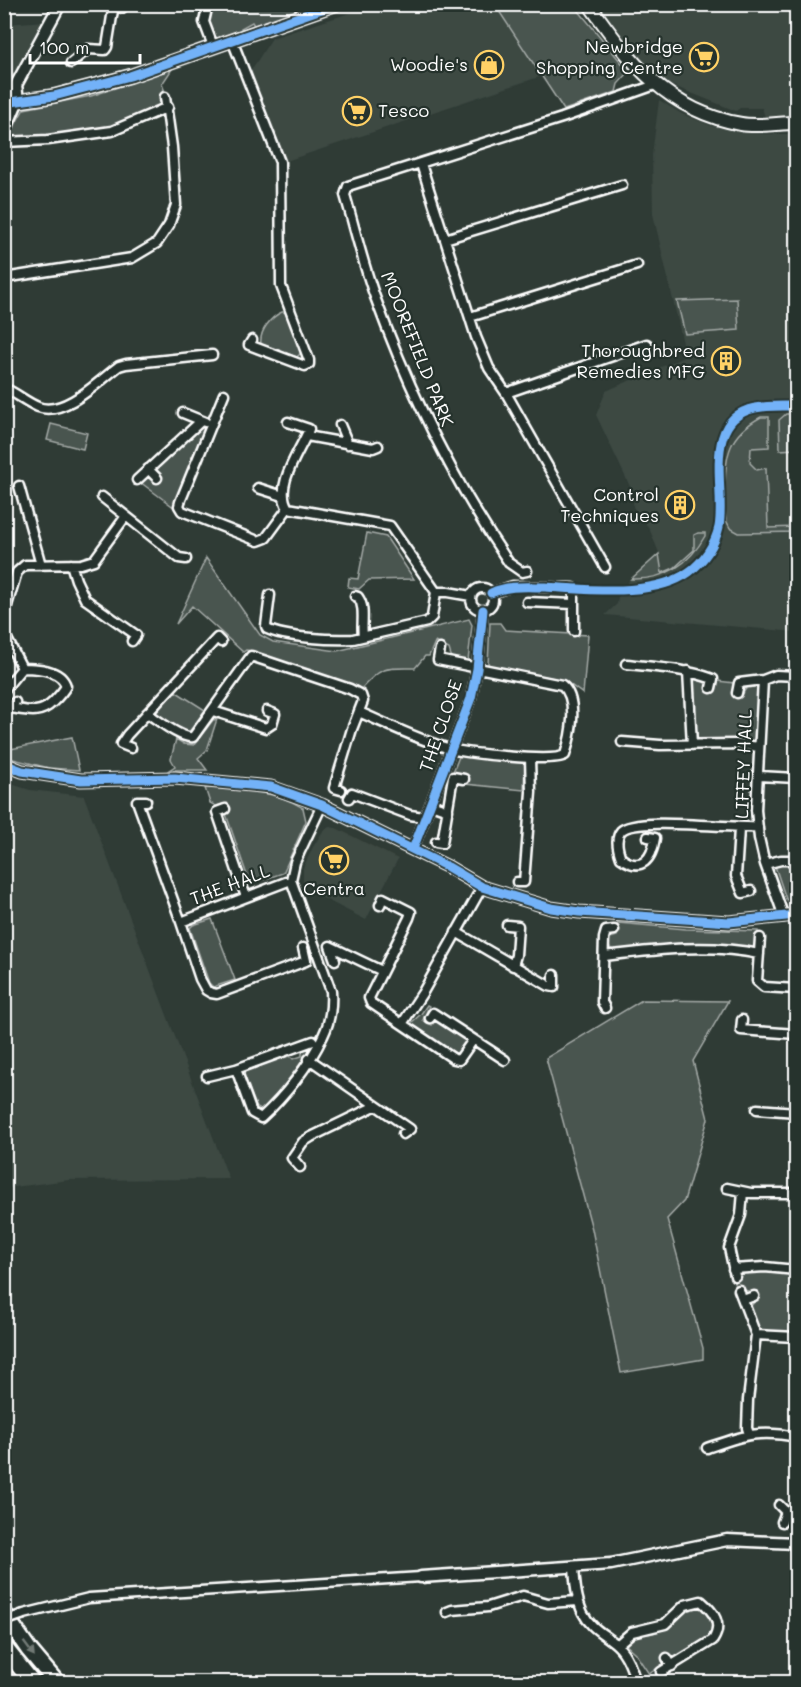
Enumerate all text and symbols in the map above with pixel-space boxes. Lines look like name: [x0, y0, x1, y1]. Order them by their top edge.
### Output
scale bar: [30, 27, 140, 65]
place label: Newbridge Shopping Centre: [536, 34, 683, 79]
text: 100 m: [39, 35, 89, 59]
supermarket icon: Newbridge Shopping Centre: [688, 41, 720, 73]
shop icon: Woodie's: [473, 49, 505, 81]
place label: Woodie's: [390, 52, 468, 76]
supermarket icon: Tesco: [341, 95, 373, 127]
place label: Tesco: [378, 98, 429, 122]
street label: MOOREFIELD PARK: [376, 268, 460, 430]
place label: Thoroughbred Remedies MFG: [577, 338, 705, 383]
building icon: Thoroughbred Remedies MFG: [710, 345, 742, 377]
place label: Control Techniques: [560, 482, 659, 527]
building icon: Control Techniques: [664, 489, 696, 521]
street label: THE CLOSE: [413, 676, 467, 775]
street label: LIFFEY HALL: [729, 708, 757, 819]
supermarket icon: Centra: [318, 844, 350, 876]
street label: THE HALL: [187, 858, 273, 910]
place label: Centra: [303, 876, 365, 900]
one-way arrow: [23, 1641, 35, 1657]

